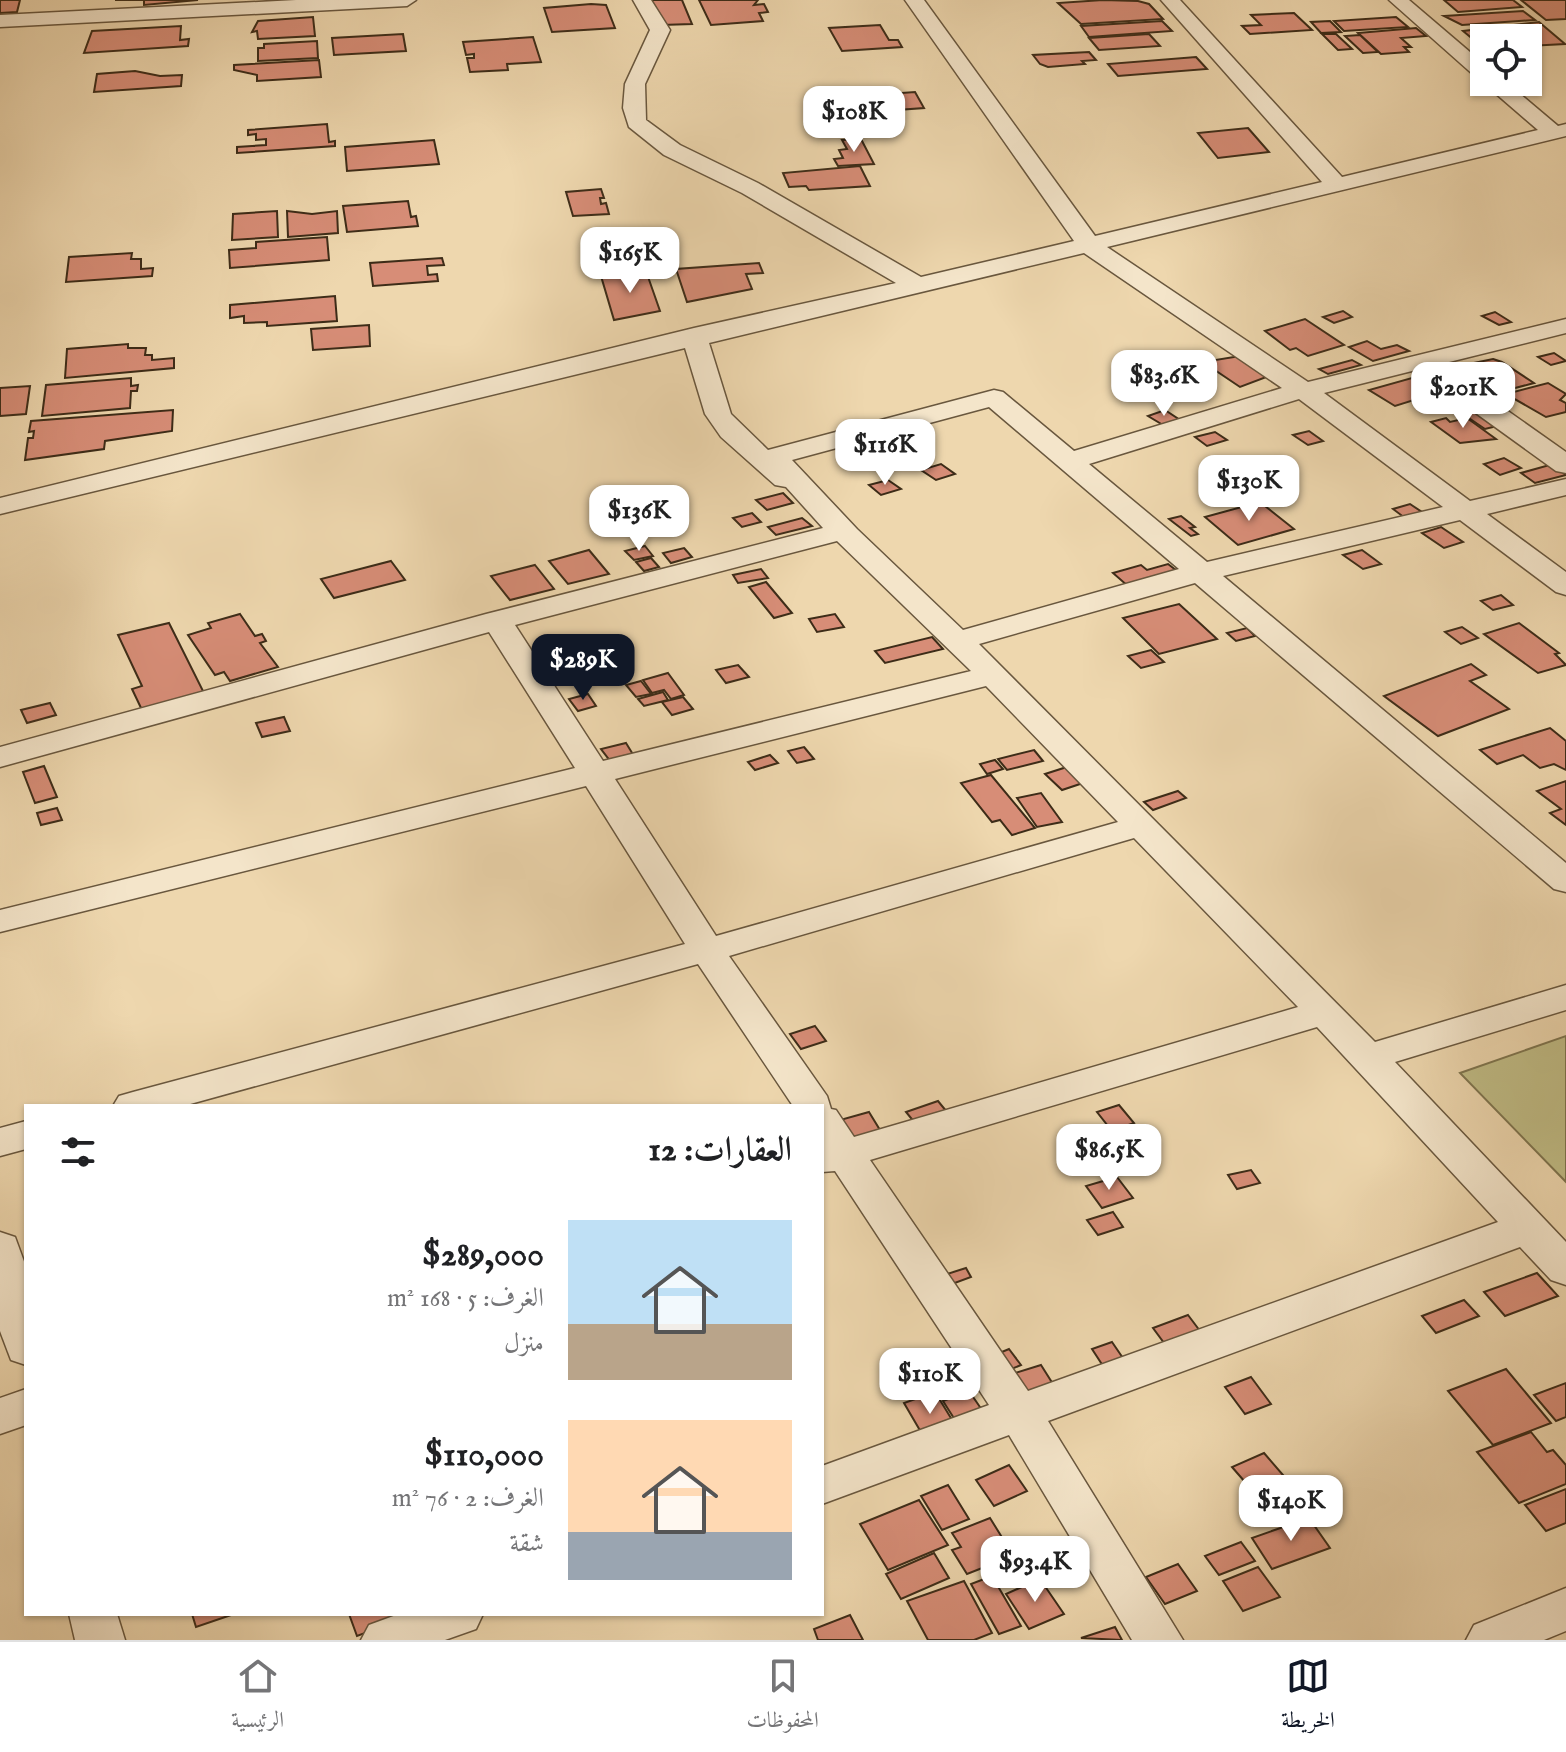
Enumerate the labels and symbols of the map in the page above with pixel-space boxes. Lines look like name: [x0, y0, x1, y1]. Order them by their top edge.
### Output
pin: $108K: [798, 86, 910, 154]
pin: $165K: [574, 227, 686, 295]
pin: $83.6K: [1099, 350, 1229, 418]
pin: $201K: [1407, 362, 1519, 430]
pin: $116K: [829, 419, 941, 487]
pin: $130K: [1193, 455, 1305, 523]
pin: $136K: [583, 485, 695, 553]
pin: $289K: [527, 634, 639, 702]
pin: $86.5K: [1044, 1124, 1174, 1192]
pin: $110K: [874, 1348, 986, 1416]
pin: $140K: [1235, 1475, 1347, 1543]
pin: $93.4K: [970, 1536, 1100, 1604]

